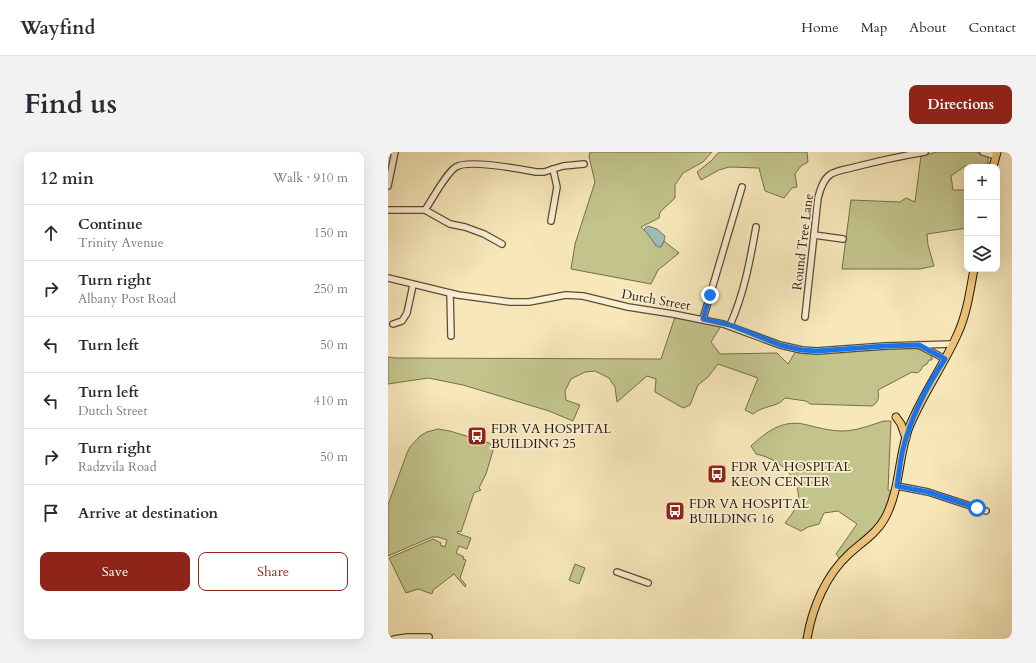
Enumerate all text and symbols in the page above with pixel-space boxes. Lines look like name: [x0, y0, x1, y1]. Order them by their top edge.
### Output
text: Wayfind: [20, 15, 95, 41]
text: Home: [801, 18, 839, 37]
text: Map: [861, 18, 887, 37]
text: About: [909, 18, 946, 37]
text: Contact: [968, 18, 1016, 37]
text: Find us: [24, 85, 117, 123]
button: Directions: [909, 85, 1012, 124]
map controls: [964, 164, 1000, 272]
button: +: [964, 164, 1000, 200]
text: 12 min: [40, 167, 94, 190]
text: Walk · 910 m: [273, 169, 348, 187]
street label: Round Tree Lane: [788, 193, 818, 291]
button: −: [964, 200, 1000, 236]
text: Continue: [78, 214, 143, 234]
icon: ahead: [40, 222, 62, 244]
text: 150 m: [314, 224, 348, 242]
text: Trinity Avenue: [78, 234, 164, 252]
button: layers: [964, 236, 1000, 272]
text: Turn right: [78, 270, 151, 290]
icon: right: [40, 278, 62, 300]
text: 250 m: [314, 280, 348, 298]
street label: Dutch Street: [620, 285, 692, 315]
route end: [701, 286, 719, 304]
text: Albany Post Road: [78, 290, 176, 308]
icon: left: [40, 334, 62, 356]
text: Turn left: [78, 335, 139, 355]
text: 50 m: [320, 336, 348, 354]
text: Turn left: [78, 382, 139, 402]
icon: left: [40, 390, 62, 412]
text: 410 m: [314, 392, 348, 410]
text: Dutch Street: [78, 402, 148, 420]
place label: FDR VA HOSPITAL BUILDING 25: [491, 420, 611, 453]
bus stop icon: FDR VA HOSPITAL BUILDING 25: [466, 425, 488, 447]
text: Turn right: [78, 438, 151, 458]
icon: right: [40, 446, 62, 468]
text: 50 m: [320, 448, 348, 466]
text: Radzvila Road: [78, 458, 157, 476]
place label: FDR VA HOSPITAL KEON CENTER: [731, 458, 851, 491]
bus stop icon: FDR VA HOSPITAL KEON CENTER: [706, 463, 728, 485]
place label: FDR VA HOSPITAL BUILDING 16: [689, 495, 809, 528]
route start: [968, 499, 986, 517]
bus stop icon: FDR VA HOSPITAL BUILDING 16: [664, 500, 686, 522]
icon: arrive: [40, 502, 62, 524]
text: Arrive at destination: [78, 503, 218, 523]
button: Save: [40, 552, 190, 591]
button: Share: [198, 552, 348, 591]

